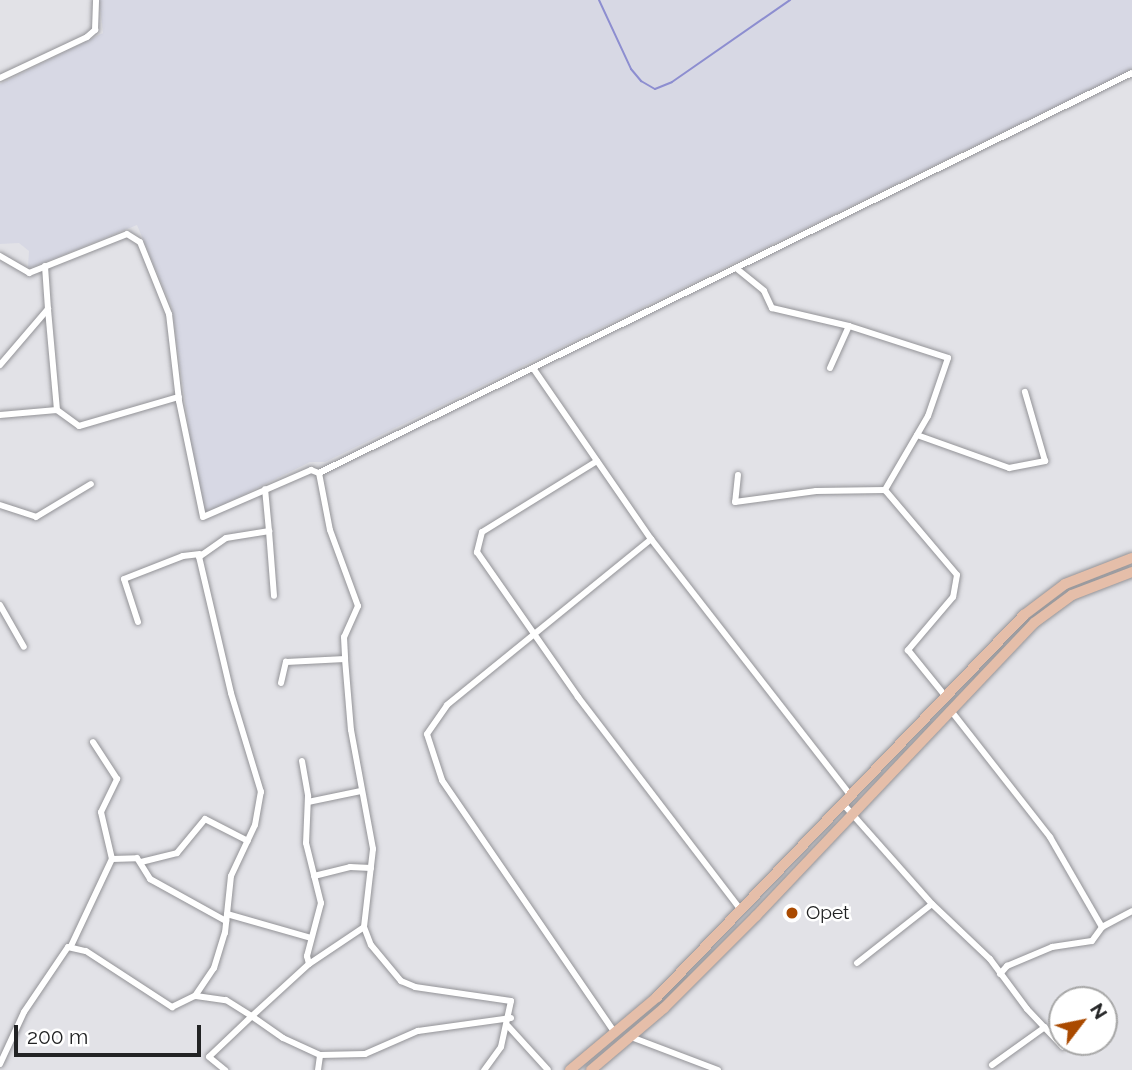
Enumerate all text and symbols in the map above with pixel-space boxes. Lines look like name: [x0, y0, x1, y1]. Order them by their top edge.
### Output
place label: Opet: [806, 902, 849, 924]
marker: Opet: [784, 905, 800, 921]
north arrow: [1048, 986, 1118, 1056]
text: N: [1086, 999, 1112, 1023]
scale bar: [18, 1010, 205, 1054]
text: 200 m: [27, 1024, 88, 1049]

